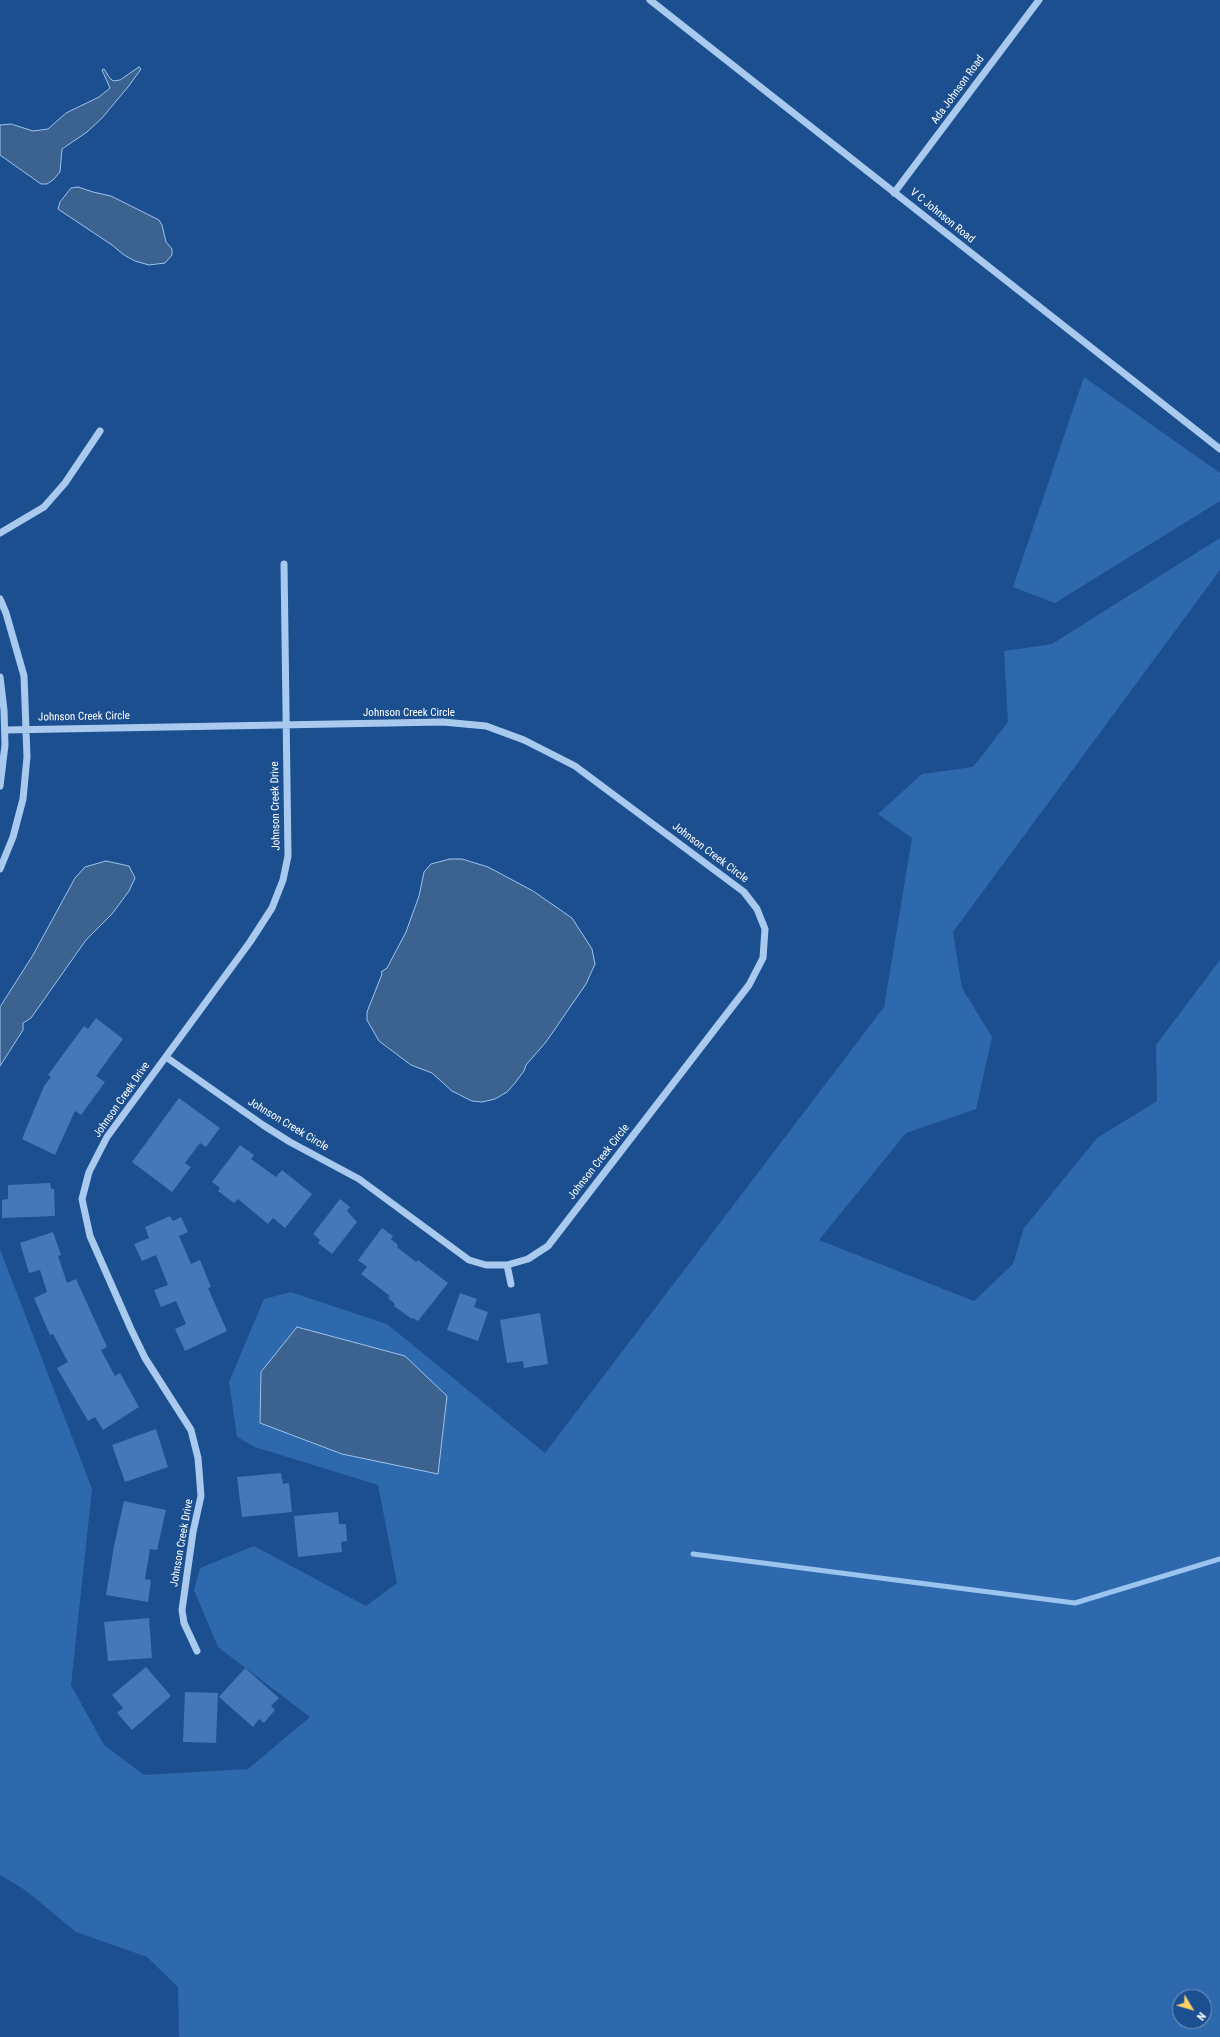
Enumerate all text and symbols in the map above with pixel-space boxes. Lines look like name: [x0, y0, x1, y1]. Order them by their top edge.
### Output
street label: Ada Johnson Road: [929, 53, 987, 127]
street label: V C Johnson Road: [907, 186, 977, 246]
street label: Johnson Creek Circle: [363, 706, 455, 720]
street label: Johnson Creek Circle: [38, 710, 130, 724]
street label: Johnson Creek Drive: [269, 761, 283, 851]
street label: Johnson Creek Circle: [669, 820, 751, 886]
street label: Johnson Creek Drive: [91, 1060, 153, 1140]
street label: Johnson Creek Circle: [245, 1096, 331, 1154]
street label: Johnson Creek Circle: [566, 1122, 632, 1202]
street label: Johnson Creek Drive: [168, 1498, 196, 1588]
north arrow: [1172, 1989, 1212, 2029]
text: N: [1194, 2009, 1208, 2023]

